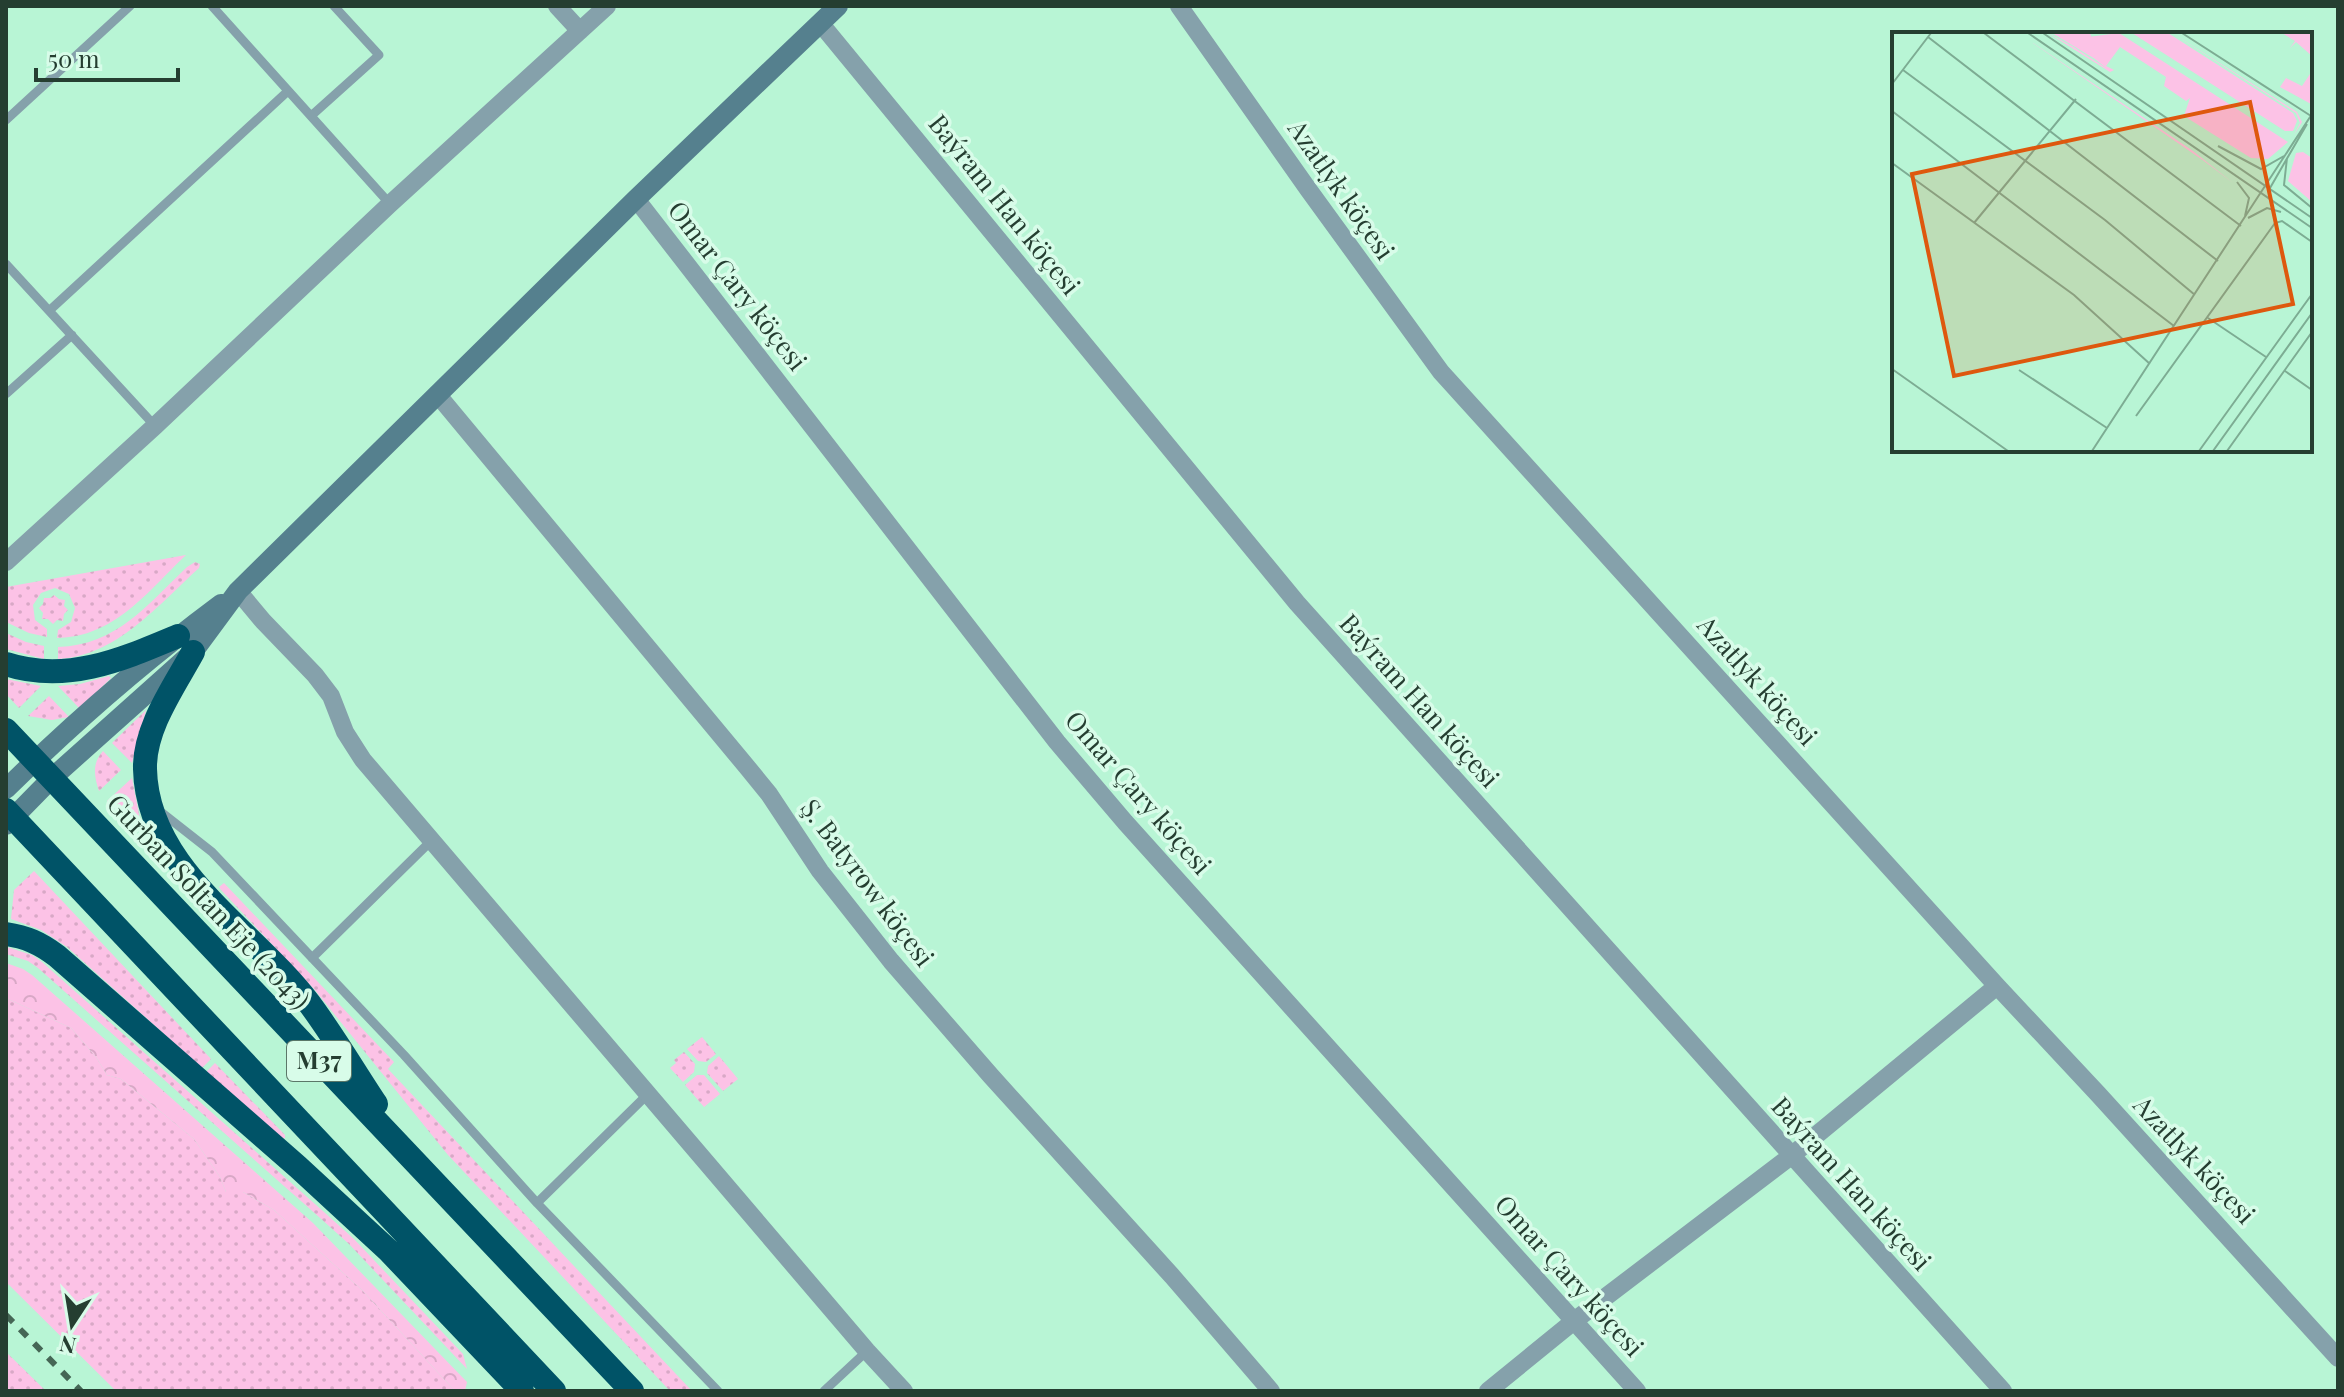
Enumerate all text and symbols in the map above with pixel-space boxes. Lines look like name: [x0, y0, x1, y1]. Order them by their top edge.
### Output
scale bar: [36, 32, 178, 82]
inset map: [1892, 32, 2312, 452]
text: 50 m: [48, 42, 100, 74]
street label: Baýram Han köçesi: [921, 106, 1089, 302]
street label: Azatlyk köçesi: [1280, 111, 1404, 266]
street label: Omar Çary köçesi: [661, 193, 816, 377]
street label: Baýram Han köçesi: [1333, 606, 1508, 795]
street label: Azatlyk köçesi: [1690, 607, 1826, 753]
street label: Omar Çary köçesi: [1058, 703, 1220, 882]
street label: Gurban Soltan Eje (2043): [100, 786, 318, 1016]
street label: Ş. Batyrow köçesi: [794, 791, 943, 973]
road number: M37: [287, 1041, 351, 1081]
street label: Azatlyk köçesi: [2126, 1087, 2264, 1231]
street label: Baýram Han köçesi: [1765, 1089, 1940, 1278]
street label: Omar Çary köçesi: [1488, 1187, 1652, 1364]
north arrow: [32, 1285, 112, 1365]
text: N: [57, 1329, 79, 1362]

